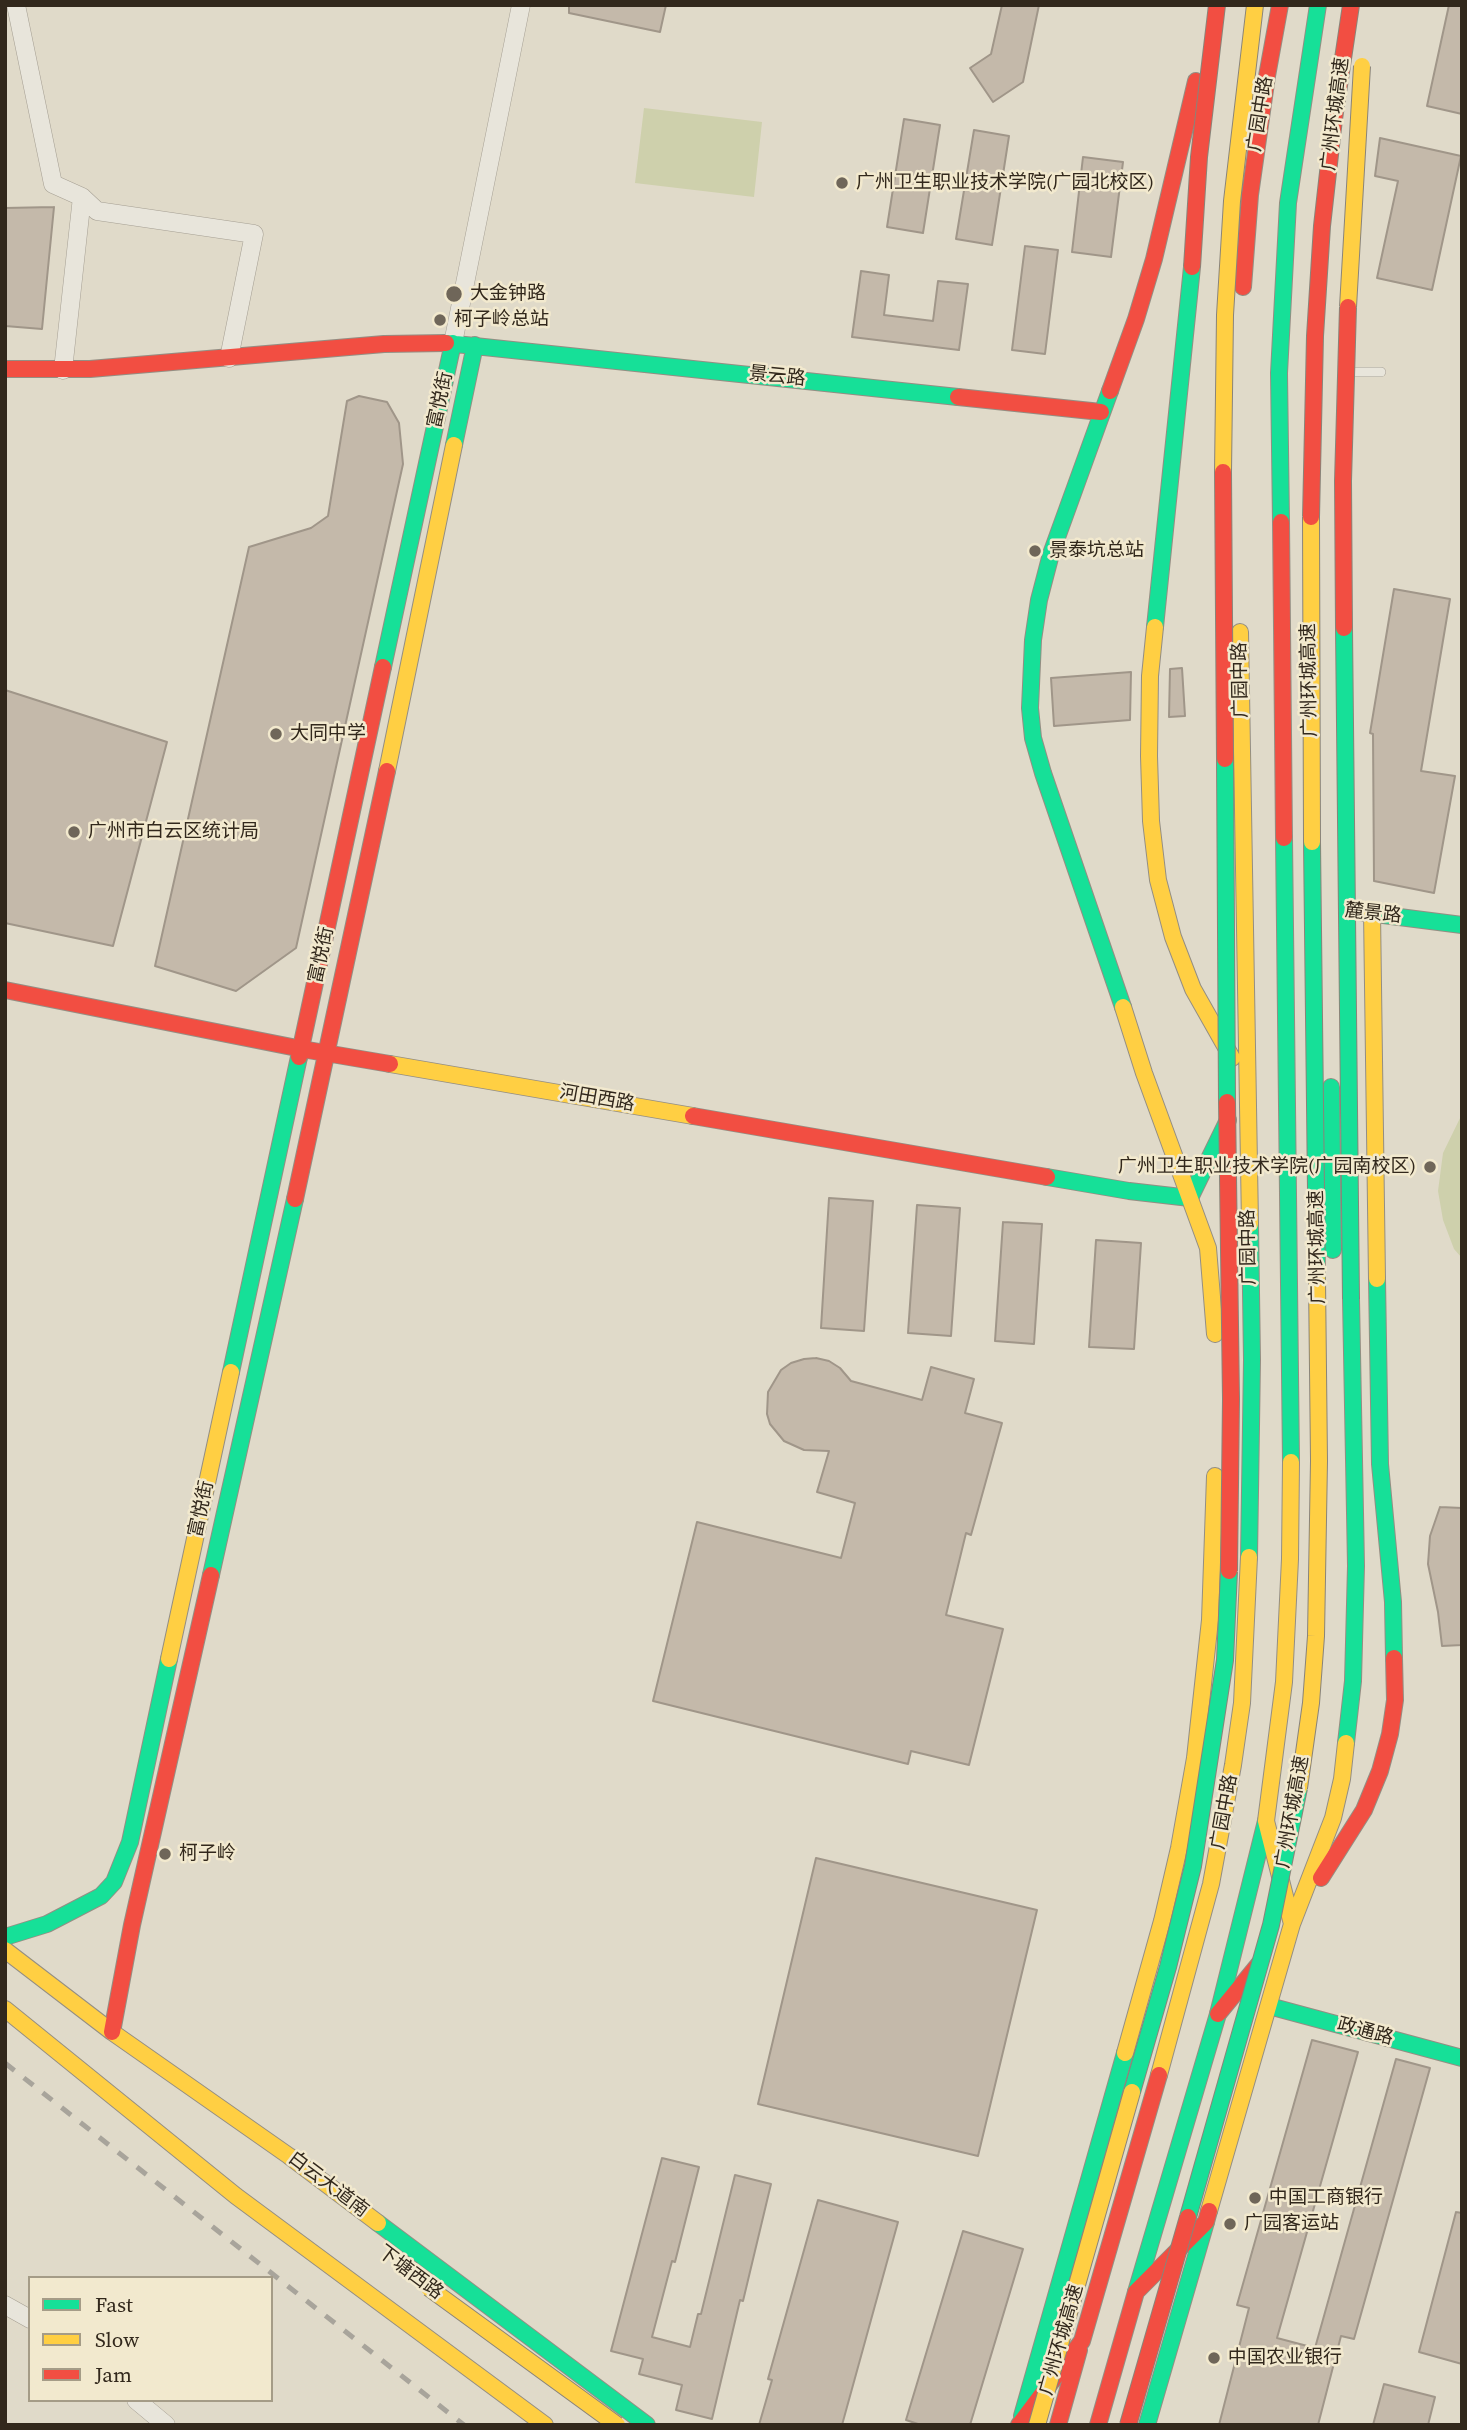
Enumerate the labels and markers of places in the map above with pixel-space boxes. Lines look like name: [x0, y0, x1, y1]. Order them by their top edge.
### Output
place label: 广州卫生职业技术学院(广园北校区): [856, 172, 1154, 194]
marker: 广州卫生职业技术学院(广园北校区): [834, 175, 850, 191]
place label: 大金钟路: [470, 283, 546, 305]
marker: 大金钟路: [444, 284, 464, 304]
place label: 柯子岭总站: [454, 309, 549, 331]
marker: 柯子岭总站: [432, 312, 448, 328]
place label: 景泰坑总站: [1049, 540, 1144, 562]
marker: 景泰坑总站: [1027, 543, 1043, 559]
place label: 大同中学: [290, 723, 366, 745]
marker: 大同中学: [268, 726, 284, 742]
place label: 广州市白云区统计局: [88, 821, 259, 843]
marker: 广州市白云区统计局: [66, 824, 82, 840]
place label: 广州卫生职业技术学院(广园南校区): [1118, 1156, 1416, 1178]
marker: 广州卫生职业技术学院(广园南校区): [1422, 1159, 1438, 1175]
place label: 柯子岭: [179, 1843, 236, 1865]
marker: 柯子岭: [157, 1846, 173, 1862]
place label: 中国工商银行: [1269, 2187, 1383, 2209]
marker: 中国工商银行: [1247, 2190, 1263, 2206]
place label: 广园客运站: [1244, 2213, 1339, 2235]
marker: 广园客运站: [1222, 2216, 1238, 2232]
place label: 中国农业银行: [1228, 2347, 1342, 2369]
marker: 中国农业银行: [1206, 2350, 1222, 2366]

